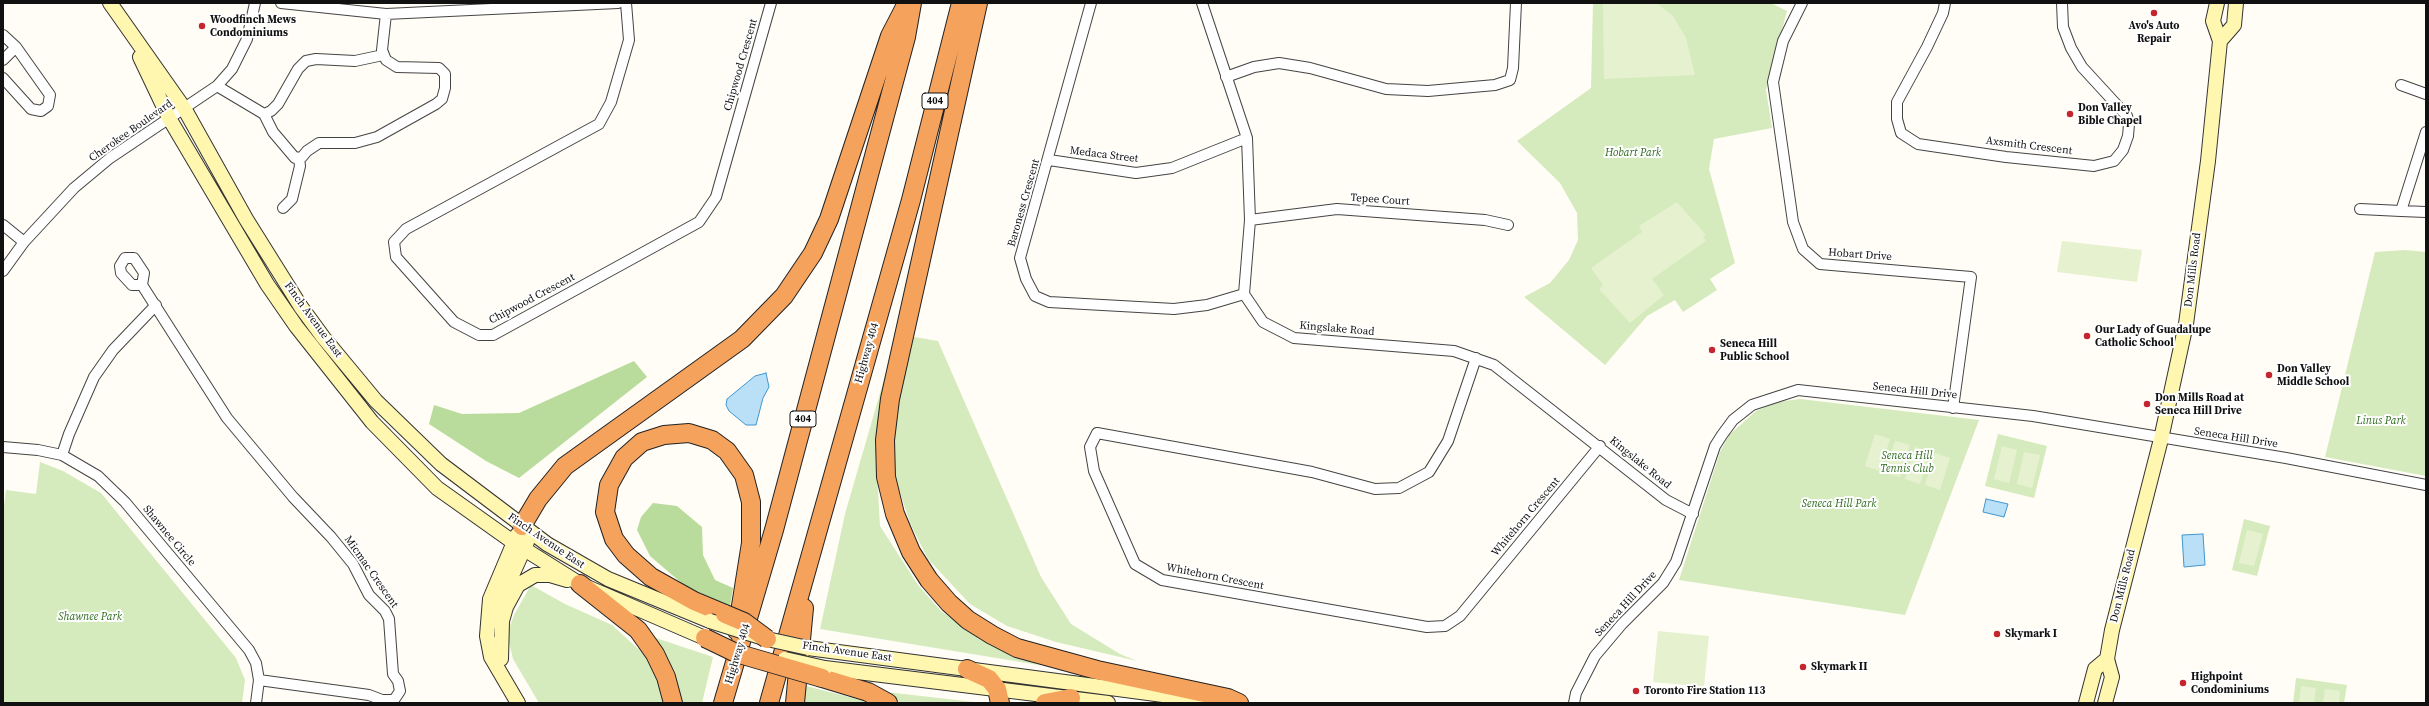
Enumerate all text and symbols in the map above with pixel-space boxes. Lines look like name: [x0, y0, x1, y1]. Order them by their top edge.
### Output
marker: Avo's Auto Repair: [2149, 8, 2159, 18]
place label: Woodfinch Mews Condominiums: [210, 13, 296, 39]
street label: Chipwood Crescent: [722, 17, 760, 113]
place label: Avo's Auto Repair: [2128, 19, 2180, 45]
marker: Woodfinch Mews Condominiums: [197, 21, 207, 31]
road number: 404: [922, 93, 948, 109]
street label: Cherokee Boulevard: [87, 97, 175, 165]
place label: Don Valley Bible Chapel: [2078, 101, 2142, 127]
marker: Don Valley Bible Chapel: [2065, 109, 2075, 119]
street label: Axsmith Crescent: [1985, 134, 2073, 158]
street label: Medaca Street: [1069, 144, 1139, 166]
park label: Hobart Park: [1605, 146, 1661, 160]
street label: Baroness Crescent: [1005, 158, 1043, 248]
street label: Tepee Court: [1350, 191, 1410, 209]
street label: Don Mills Road: [2182, 232, 2204, 308]
street label: Hobart Drive: [1828, 246, 1892, 264]
street label: Chipwood Crescent: [487, 271, 577, 327]
street label: Finch Avenue East: [281, 280, 345, 360]
street label: Kingslake Road: [1299, 319, 1375, 339]
street label: Highway 404: [852, 321, 882, 385]
place label: Our Lady of Guadalupe Catholic School: [2095, 323, 2211, 349]
marker: Our Lady of Guadalupe Catholic School: [2082, 331, 2092, 341]
place label: Seneca Hill Public School: [1720, 337, 1789, 363]
marker: Seneca Hill Public School: [1707, 345, 1717, 355]
place label: Don Valley Middle School: [2277, 362, 2349, 388]
marker: Don Valley Middle School: [2264, 370, 2274, 380]
street label: Seneca Hill Drive: [1872, 380, 1958, 402]
place label: Don Mills Road at Seneca Hill Drive: [2155, 391, 2244, 417]
marker: Don Mills Road at Seneca Hill Drive: [2142, 399, 2152, 409]
road number: 404: [790, 411, 816, 427]
park label: Linus Park: [2356, 414, 2406, 428]
street label: Seneca Hill Drive: [2193, 425, 2279, 451]
street label: Kingslake Road: [1607, 434, 1673, 492]
park label: Seneca Hill Tennis Club: [1880, 449, 1934, 475]
street label: Whitehorn Crescent: [1489, 475, 1563, 559]
park label: Seneca Hill Park: [1802, 497, 1876, 511]
street label: Shawnee Circle: [140, 503, 198, 569]
street label: Finch Avenue East: [505, 510, 587, 572]
street label: Micmac Crescent: [341, 533, 401, 611]
street label: Don Mills Road: [2108, 548, 2138, 624]
street label: Whitehorn Crescent: [1165, 561, 1265, 593]
street label: Seneca Hill Drive: [1592, 569, 1660, 639]
park label: Shawnee Park: [58, 610, 122, 624]
street label: Highway 404: [723, 622, 753, 686]
place label: Skymark I: [2005, 627, 2057, 641]
marker: Skymark I: [1992, 629, 2002, 639]
street label: Finch Avenue East: [802, 639, 892, 665]
place label: Skymark II: [1811, 660, 1867, 674]
marker: Skymark II: [1798, 662, 1808, 672]
place label: Highpoint Condominiums: [2191, 670, 2269, 696]
marker: Highpoint Condominiums: [2178, 678, 2188, 688]
place label: Toronto Fire Station 113: [1644, 684, 1766, 698]
marker: Toronto Fire Station 113: [1631, 686, 1641, 696]

